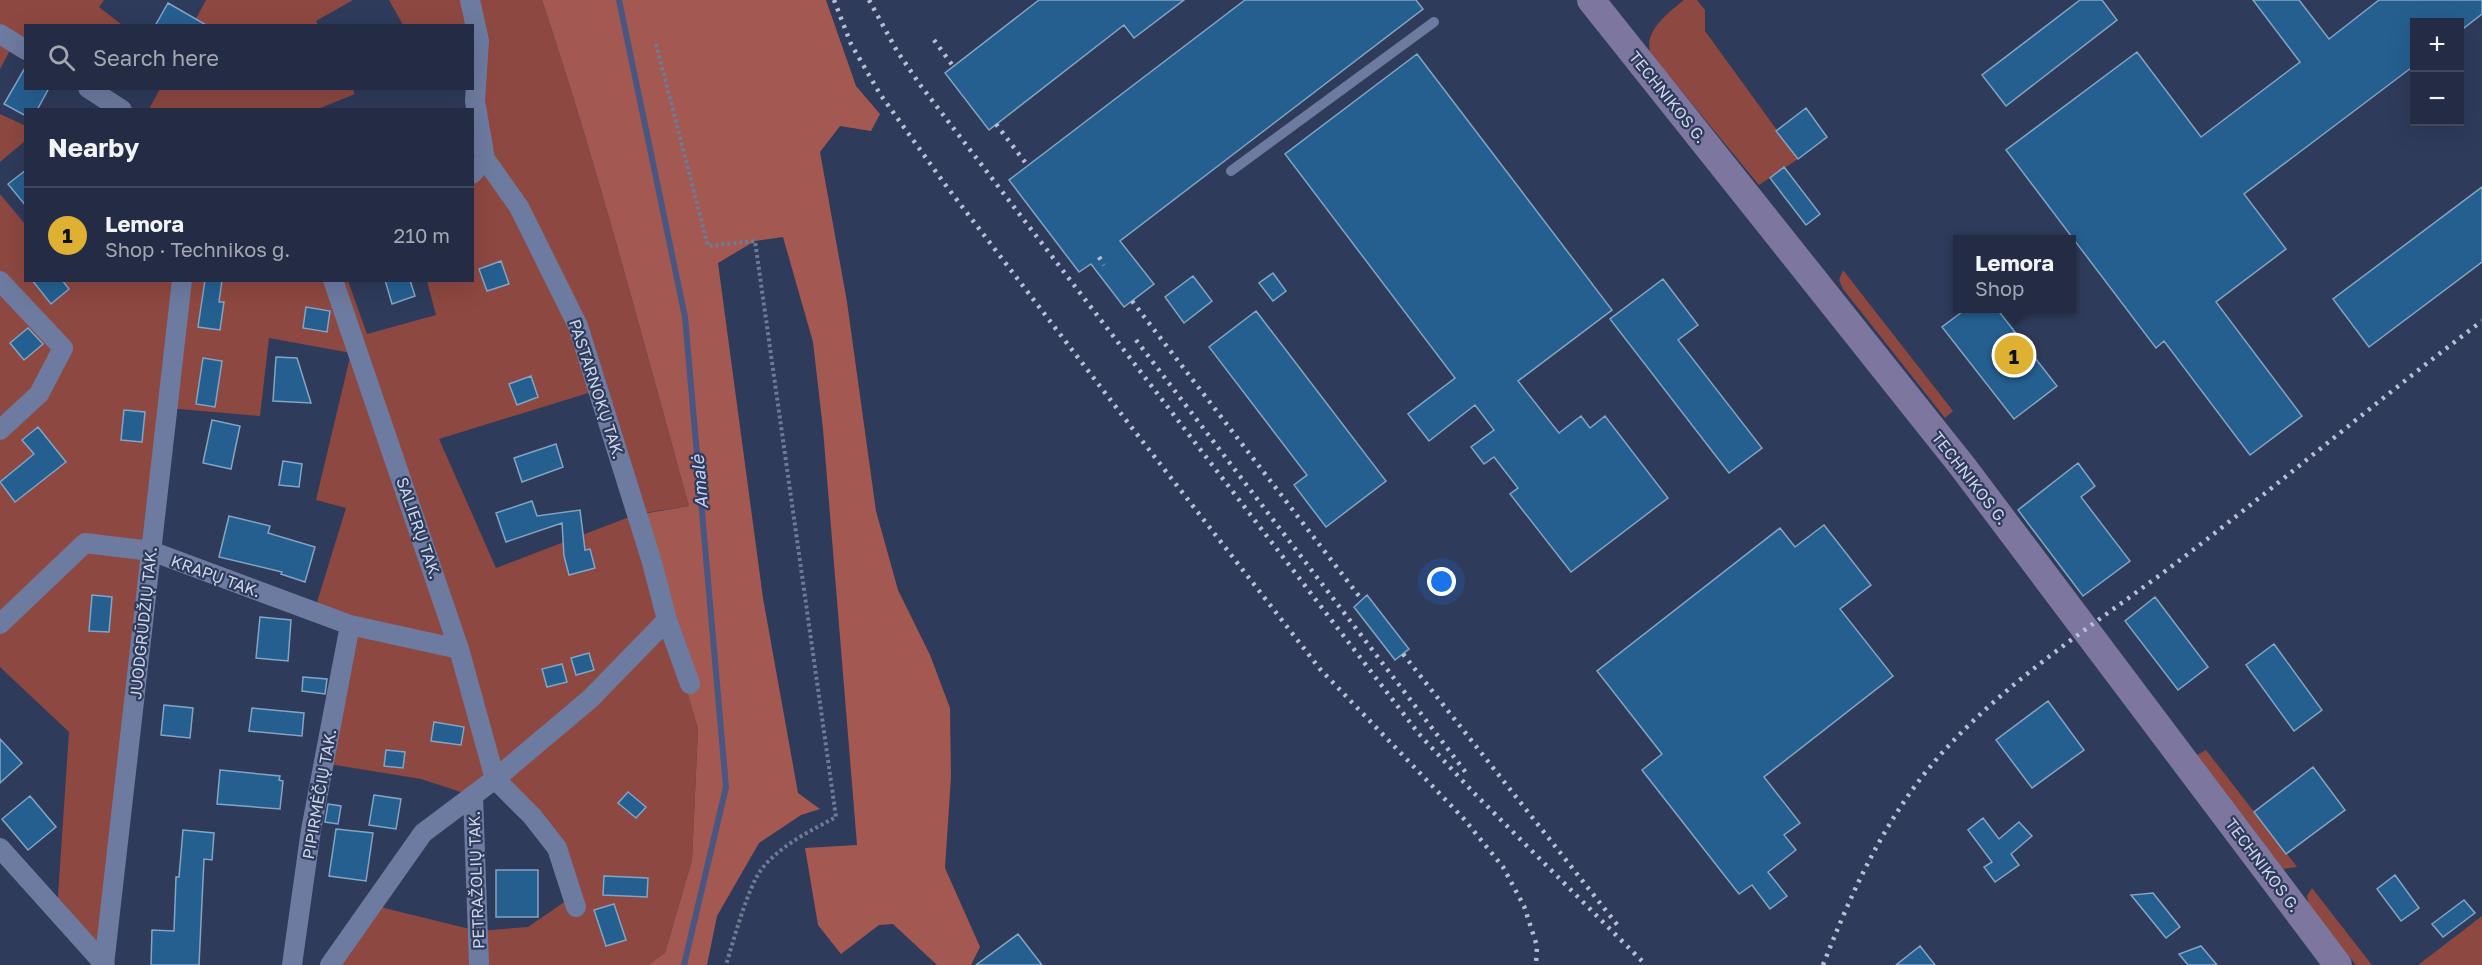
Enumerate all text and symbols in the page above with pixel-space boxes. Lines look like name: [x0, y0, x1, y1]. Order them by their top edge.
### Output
map controls: [2410, 18, 2464, 126]
button: +: [2410, 18, 2464, 72]
search box: [24, 24, 474, 90]
icon: search: [45, 41, 78, 74]
text: Search here: [93, 44, 219, 71]
street label: TECHNIKOS G.: [1625, 47, 1711, 147]
button: −: [2410, 72, 2464, 126]
text: Nearby: [48, 132, 139, 163]
text: Lemora: [105, 210, 184, 237]
text: 1: [62, 223, 73, 247]
text: 210 m: [394, 223, 450, 247]
popup: [1953, 235, 2076, 313]
text: Shop · Technikos g.: [105, 237, 290, 261]
text: Lemora: [1975, 249, 2054, 276]
text: Shop: [1975, 276, 2024, 300]
street label: PASTARNOKŲ TAK.: [565, 316, 629, 462]
pin: 1: [1994, 332, 2034, 378]
street label: TECHNIKOS G.: [1928, 428, 2012, 528]
water label: Amalė: [686, 453, 712, 510]
street label: SALIERŲ TAK.: [392, 474, 446, 582]
street label: JUODGRŪDŽIŲ TAK.: [125, 545, 161, 701]
street label: KRAPŲ TAK.: [168, 551, 264, 601]
your location: [1427, 567, 1456, 596]
street label: PIPIRMĖČIŲ TAK.: [298, 727, 340, 861]
street label: PETRAŽOLIŲ TAK.: [464, 811, 488, 949]
street label: TECHNIKOS G.: [2221, 814, 2305, 916]

